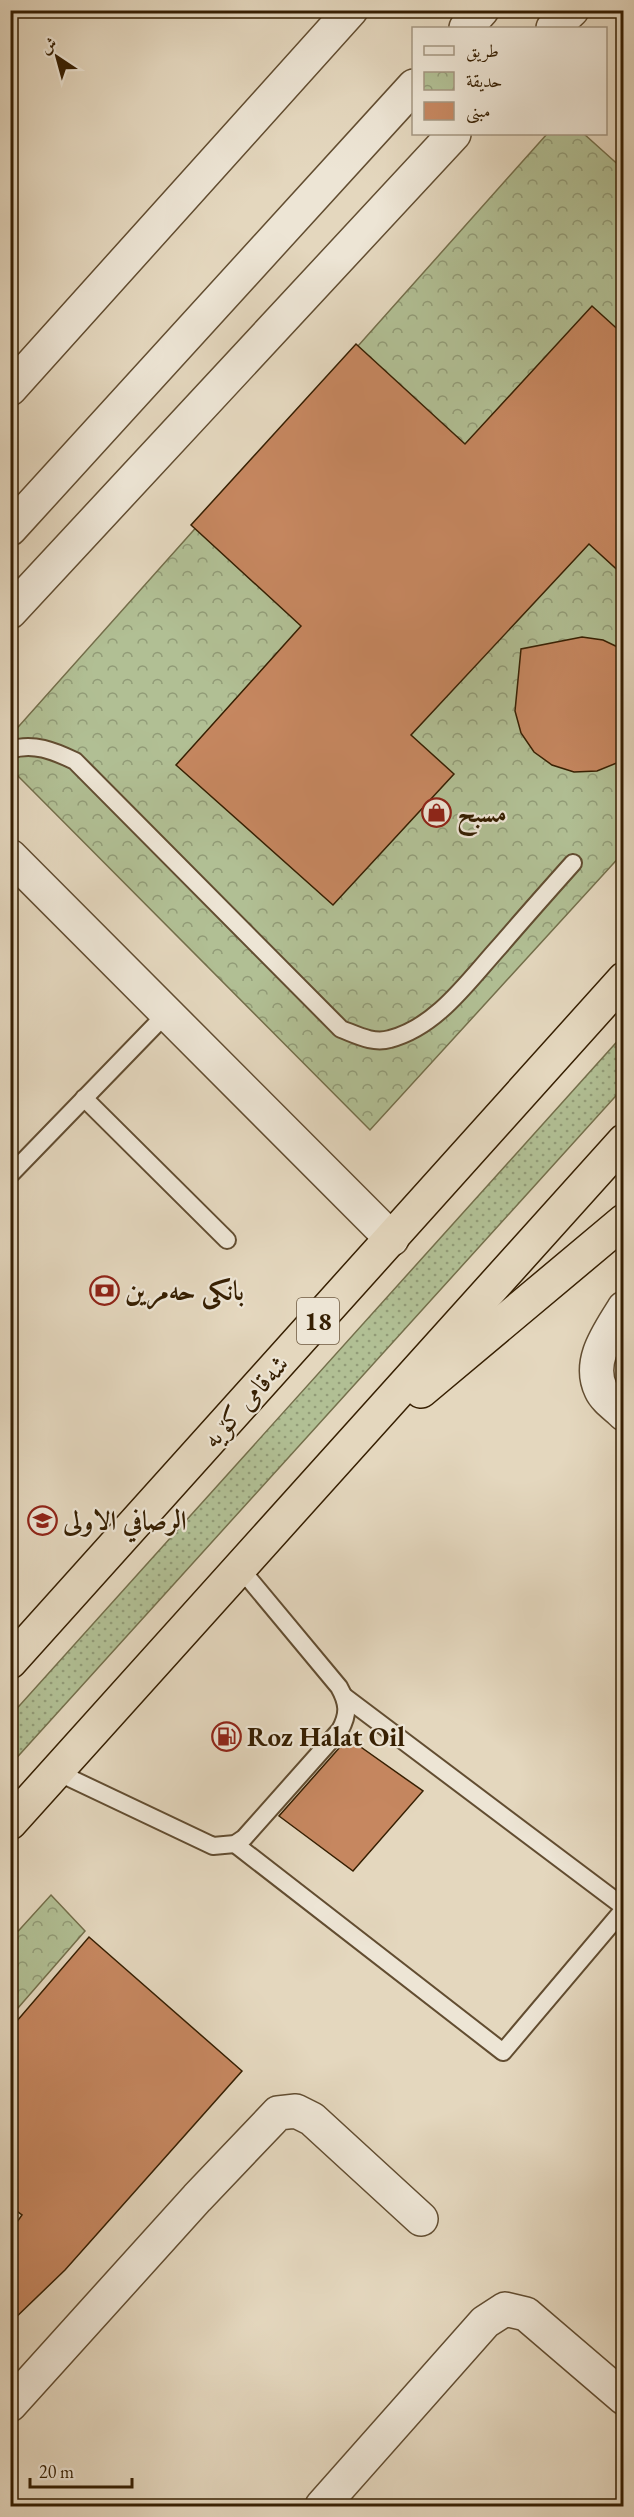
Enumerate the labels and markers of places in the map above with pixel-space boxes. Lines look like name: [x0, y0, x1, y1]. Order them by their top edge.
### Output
place label: مسبح: [457, 795, 507, 837]
shop icon: مسبح: [420, 796, 452, 828]
place label: بانكی حه‌مرین: [125, 1273, 244, 1310]
bank icon: بانكی حه‌مرین: [88, 1274, 120, 1306]
place label: الرصافي الاولى: [62, 1503, 187, 1543]
school or university icon: الرصافي الاولى: [26, 1504, 58, 1536]
place label: Roz Halat Oil: [247, 1719, 405, 1754]
fuel station icon: Roz Halat Oil: [210, 1720, 242, 1752]

